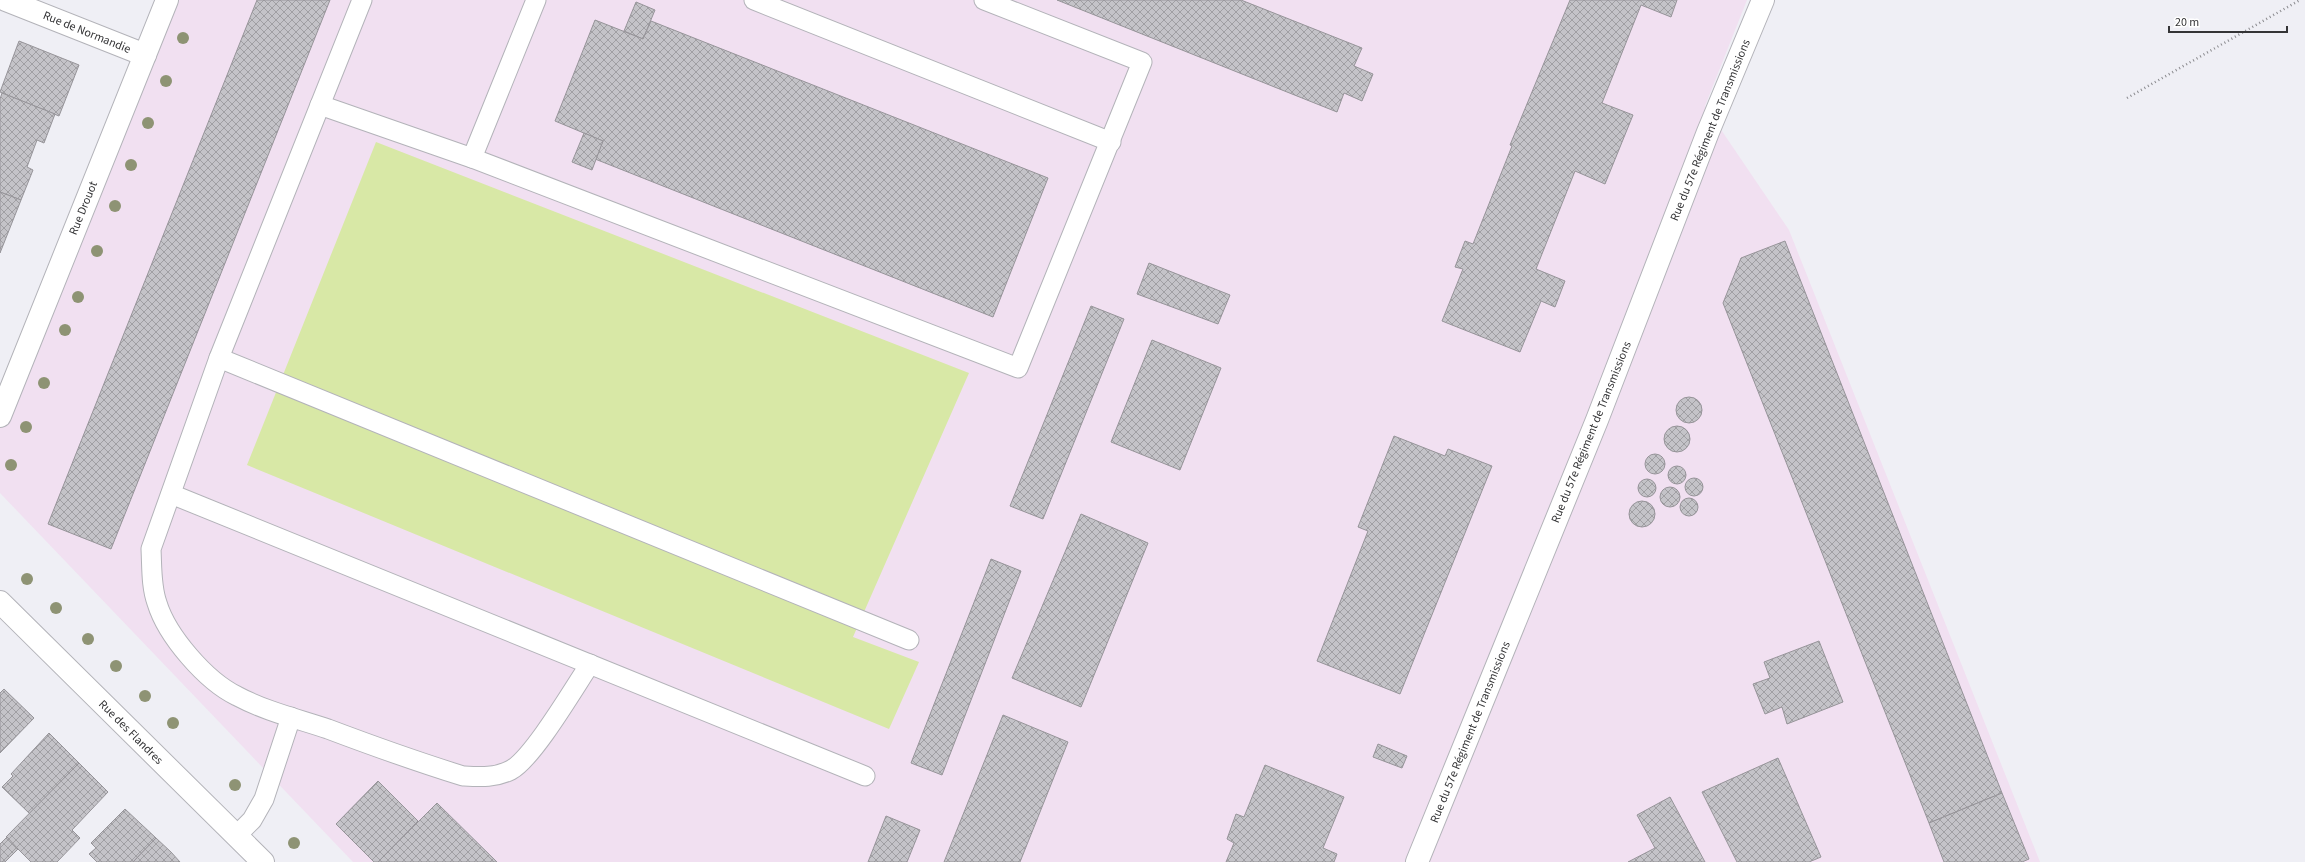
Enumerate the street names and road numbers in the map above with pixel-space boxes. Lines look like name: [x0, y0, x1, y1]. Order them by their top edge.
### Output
street label: Rue de Normandie: [40, 7, 133, 58]
street label: Rue du 57e Régiment de Transmissions: [1666, 37, 1755, 224]
street label: Rue Drouot: [65, 179, 102, 238]
street label: Rue du 57e Régiment de Transmissions: [1547, 339, 1636, 526]
street label: Rue du 57e Régiment de Transmissions: [1426, 639, 1515, 826]
street label: Rue des Flandres: [95, 696, 167, 768]

